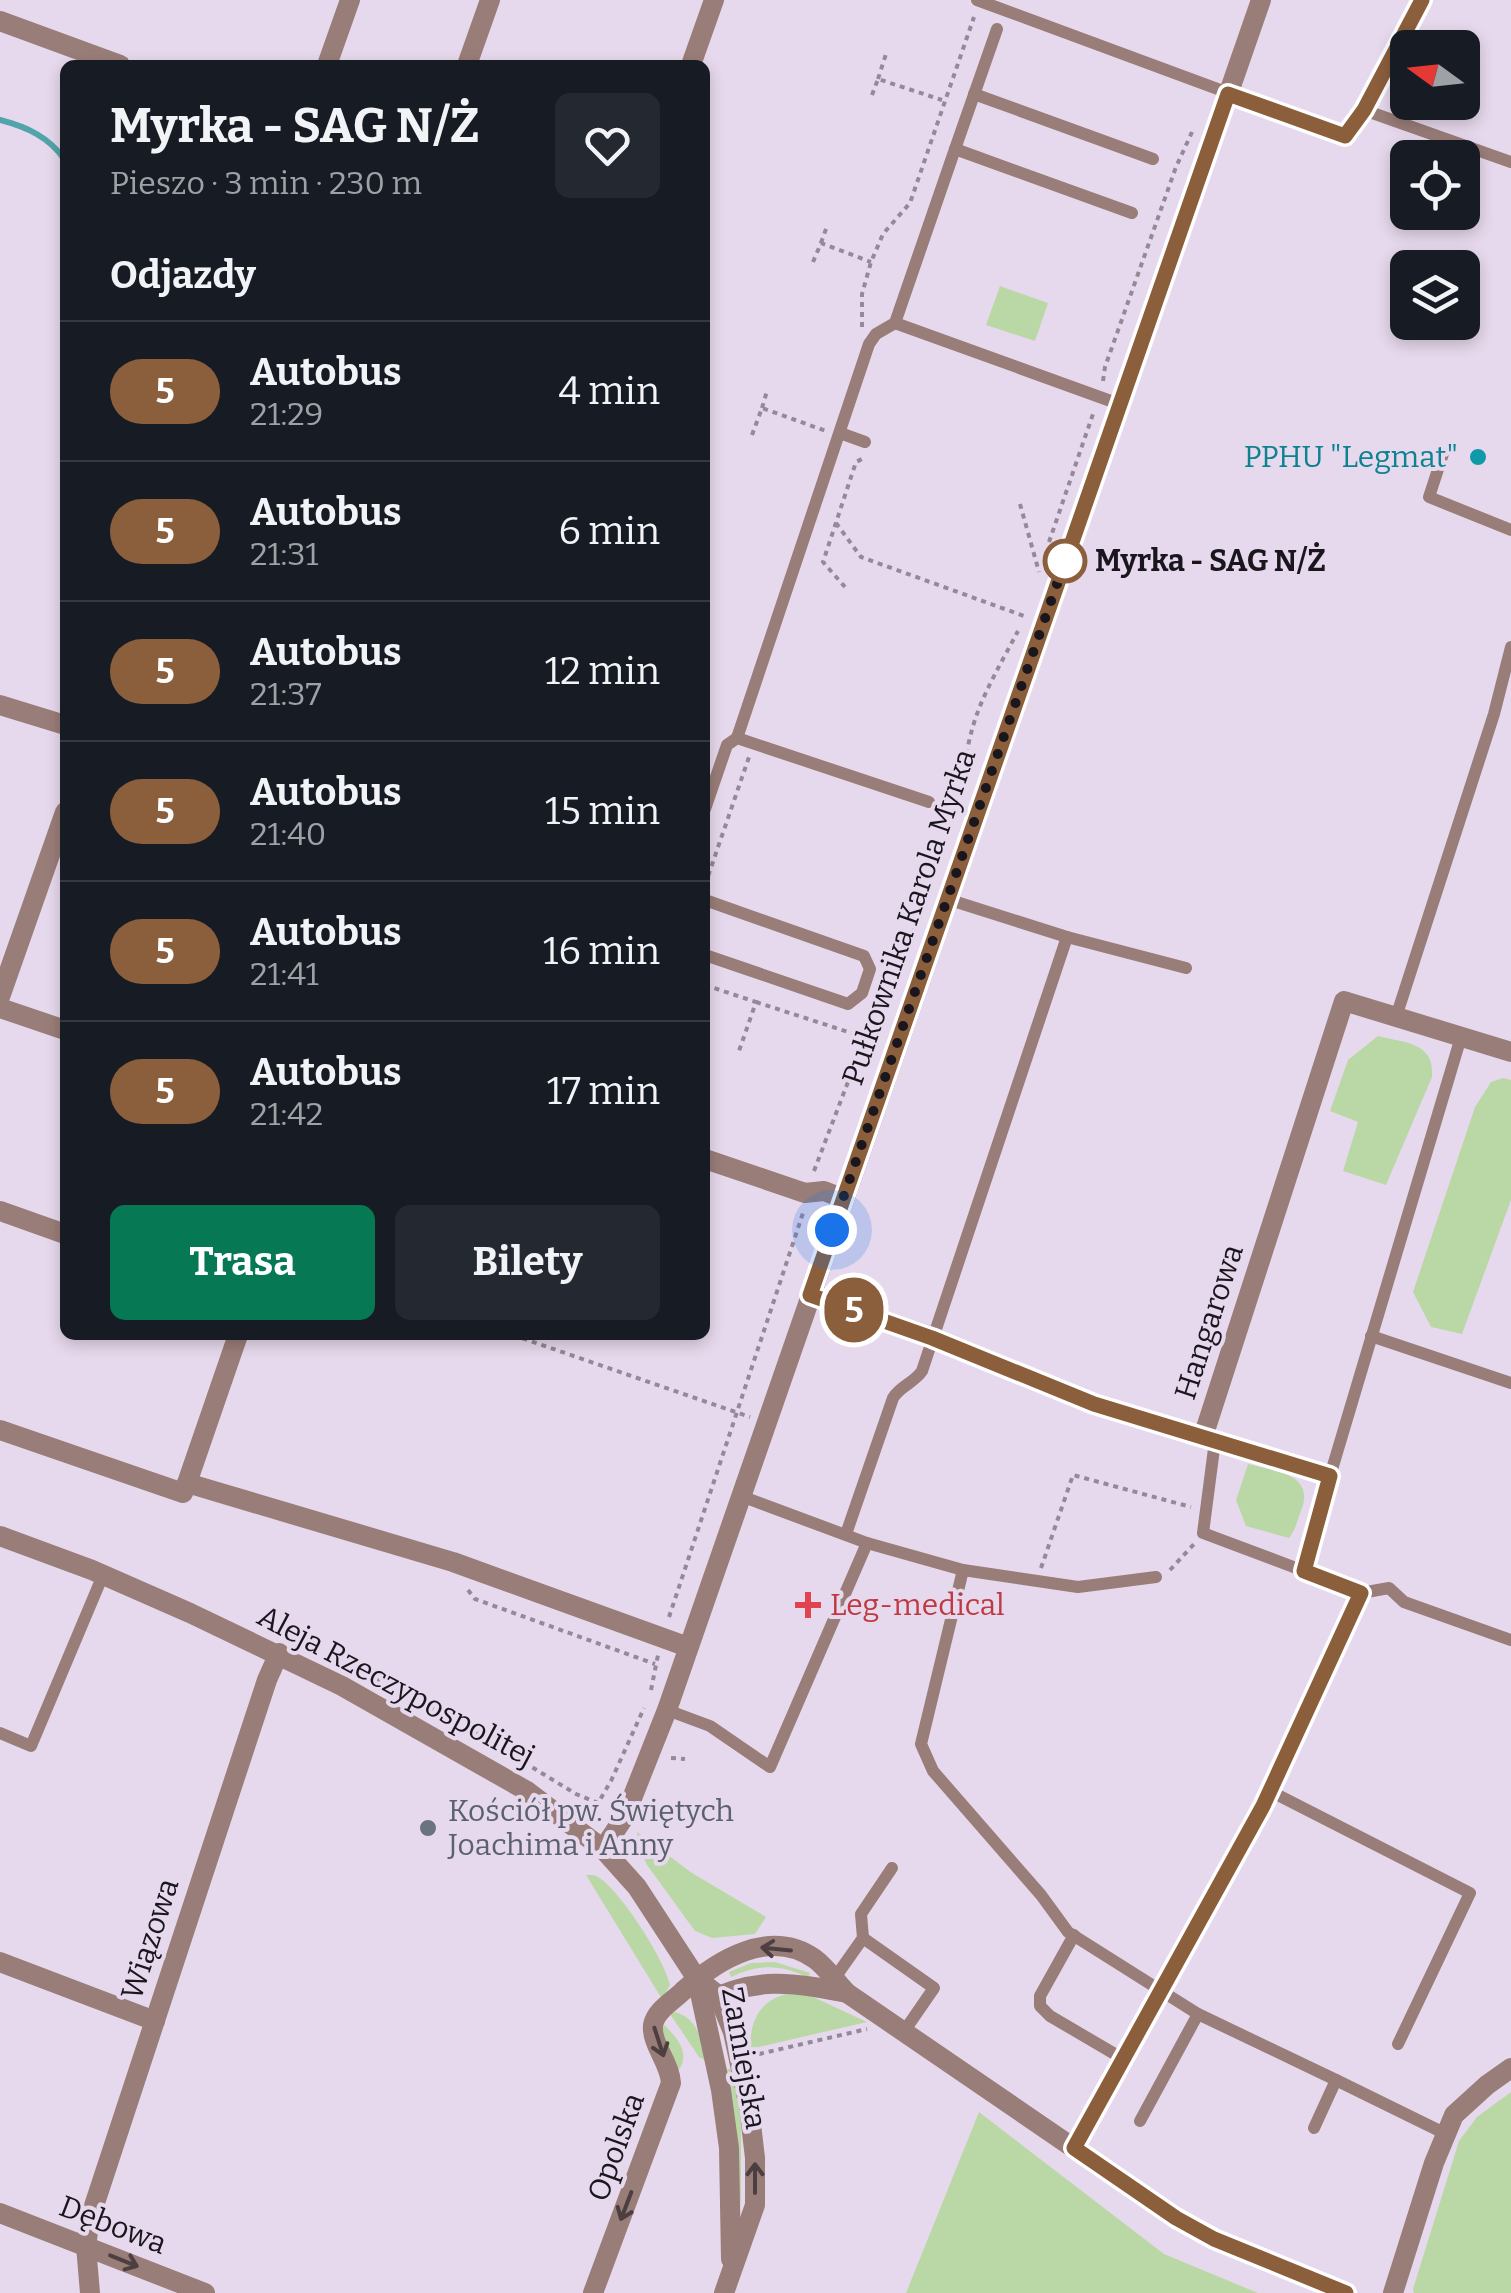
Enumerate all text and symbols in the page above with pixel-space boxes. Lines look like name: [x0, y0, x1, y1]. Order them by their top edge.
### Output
north arrow: [1390, 30, 1480, 120]
map controls: [1390, 30, 1480, 340]
button: heart: [555, 93, 660, 198]
text: Myrka - SAG N/Ż: [110, 97, 480, 155]
button: locate: [1390, 140, 1480, 230]
text: Pieszo · 3 min · 230 m: [110, 164, 422, 202]
button: layers: [1390, 250, 1480, 340]
text: Odjazdy: [110, 252, 256, 298]
text: Autobus: [250, 349, 402, 395]
text: 4 min: [559, 368, 660, 414]
text: 5: [155, 370, 175, 412]
text: 21:29: [250, 395, 323, 433]
place label: PPHU "Legmat": [1244, 439, 1458, 475]
marker: PPHU "Legmat": [1467, 446, 1489, 468]
text: Autobus: [250, 489, 402, 535]
text: 6 min: [558, 508, 660, 554]
text: 5: [155, 510, 175, 552]
text: 21:31: [250, 535, 318, 573]
marker: Myrka - SAG N/Ż: [1044, 540, 1086, 582]
place label: Myrka - SAG N/Ż: [1095, 542, 1326, 579]
text: Autobus: [250, 629, 402, 675]
text: 12 min: [545, 648, 660, 694]
text: 5: [155, 650, 175, 692]
text: 21:37: [250, 675, 321, 713]
street label: Pułkownika Karola Myrka: [835, 744, 983, 1090]
text: Autobus: [250, 769, 402, 815]
text: 15 min: [545, 788, 660, 834]
text: 5: [155, 790, 175, 832]
text: 21:40: [250, 815, 326, 853]
text: Autobus: [250, 909, 402, 955]
text: 16 min: [543, 928, 660, 974]
text: 5: [155, 930, 175, 972]
text: 21:41: [250, 955, 319, 993]
text: Autobus: [250, 1049, 402, 1095]
text: 17 min: [547, 1068, 660, 1114]
text: 5: [155, 1070, 175, 1112]
text: 21:42: [250, 1095, 323, 1133]
button: Trasa: [110, 1205, 375, 1320]
button: Bilety: [395, 1205, 660, 1320]
your location: [807, 1205, 857, 1255]
street label: Hangarowa: [1167, 1240, 1251, 1404]
line badge: 5: [822, 1278, 886, 1342]
text: 5: [844, 1289, 864, 1331]
place label: Leg-medical: [830, 1587, 1005, 1623]
marker: Leg-medical: [795, 1592, 821, 1618]
street label: Aleja Rzeczypospolitej: [251, 1598, 541, 1774]
place label: Kościół pw. Świętych Joachima i Anny: [447, 1793, 734, 1863]
marker: Kościół pw. Świętych Joachima i Anny: [417, 1817, 439, 1839]
street label: Wiązowa: [114, 1874, 186, 2004]
one-way arrow: [760, 1940, 792, 1959]
street label: Zamiejska: [714, 1984, 774, 2132]
one-way arrow: [651, 2025, 669, 2057]
street label: Opolska: [580, 2088, 652, 2206]
one-way arrow: [746, 2162, 764, 2194]
street label: Dębowa: [54, 2188, 172, 2262]
one-way arrow: [615, 2191, 633, 2221]
one-way arrow: [108, 2253, 138, 2271]

